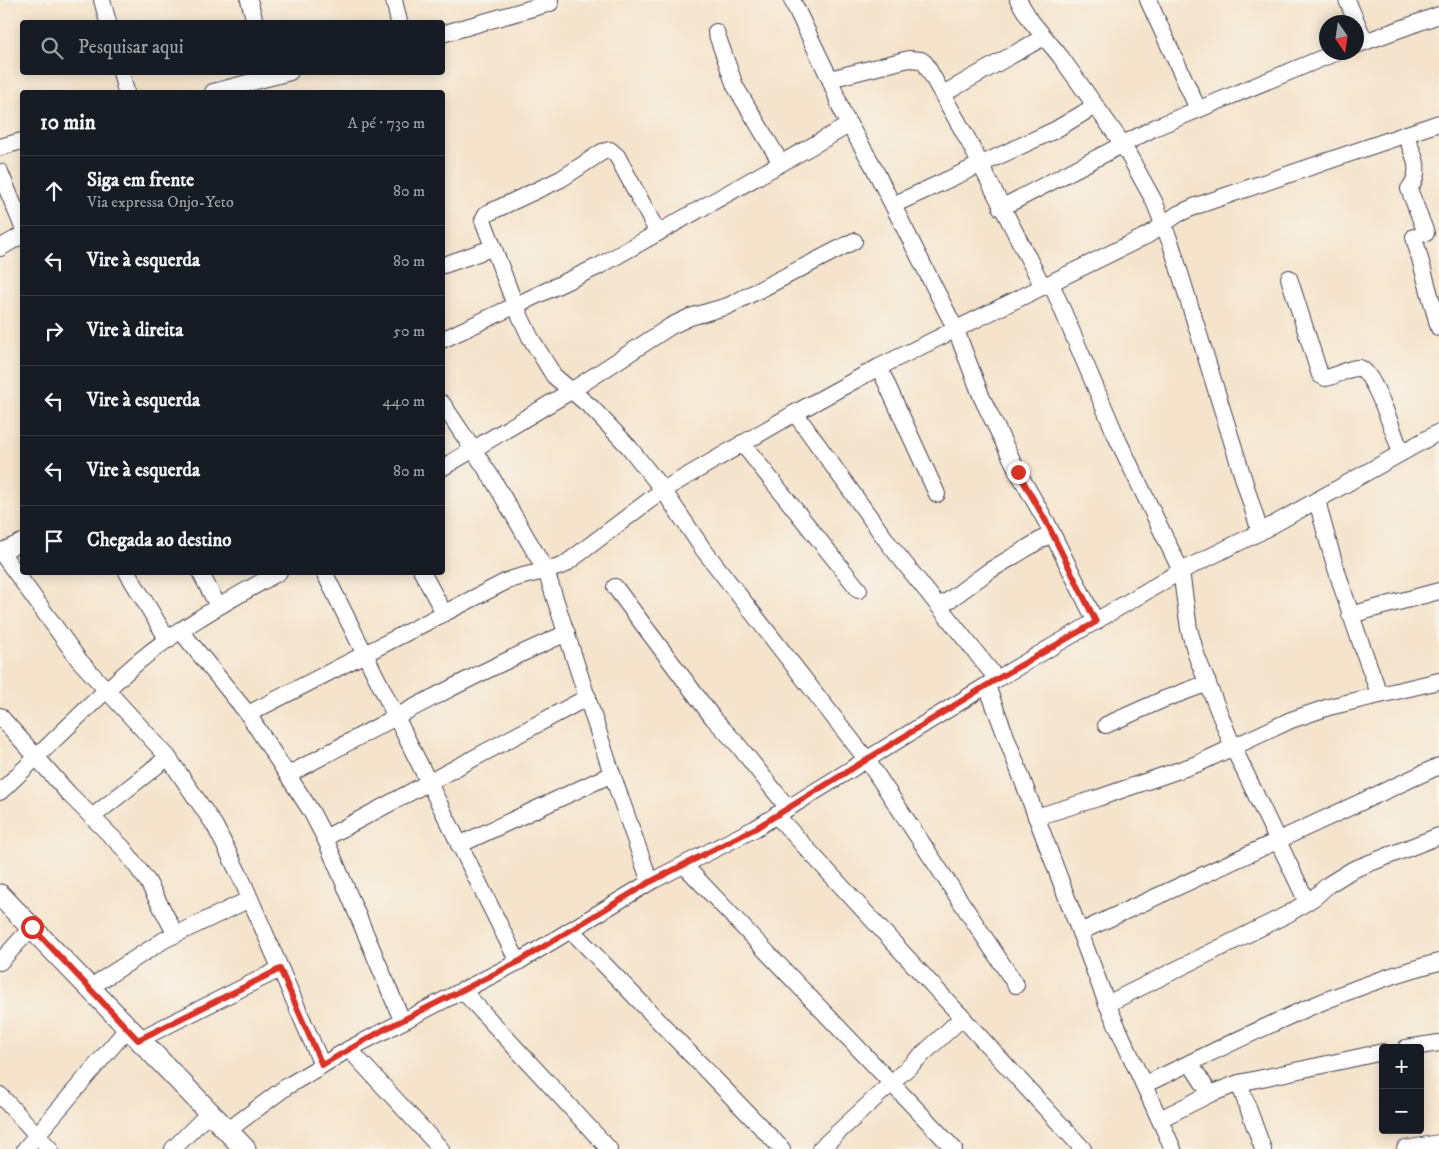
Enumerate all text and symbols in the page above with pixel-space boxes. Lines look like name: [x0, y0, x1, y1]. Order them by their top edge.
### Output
north arrow: [1319, 15, 1364, 60]
search box: [20, 20, 445, 75]
icon: search: [38, 34, 66, 62]
text: Pesquisar aqui: [78, 36, 184, 59]
text: 10 min: [40, 110, 96, 136]
text: A pé · 730 m: [348, 113, 425, 133]
text: Siga em frente: [87, 169, 194, 192]
icon: ahead: [40, 177, 68, 205]
text: 80 m: [393, 181, 425, 201]
text: Via expressa Onjo-Yeto: [87, 192, 234, 212]
icon: left: [40, 247, 68, 275]
text: Vire à esquerda: [87, 249, 200, 272]
text: 80 m: [393, 251, 425, 271]
icon: right: [40, 317, 68, 345]
text: Vire à direita: [87, 319, 183, 342]
text: 50 m: [393, 321, 425, 341]
icon: left: [40, 387, 68, 415]
text: Vire à esquerda: [87, 389, 200, 412]
text: 440 m: [383, 391, 425, 411]
icon: left: [40, 457, 68, 485]
text: Vire à esquerda: [87, 459, 200, 482]
text: 80 m: [393, 461, 425, 481]
route end: [1007, 461, 1030, 484]
icon: arrive: [40, 527, 68, 555]
text: Chegada ao destino: [87, 529, 232, 552]
route start: [21, 916, 44, 939]
map controls: [1379, 1044, 1424, 1134]
button: +: [1379, 1044, 1424, 1089]
button: −: [1379, 1089, 1424, 1134]

